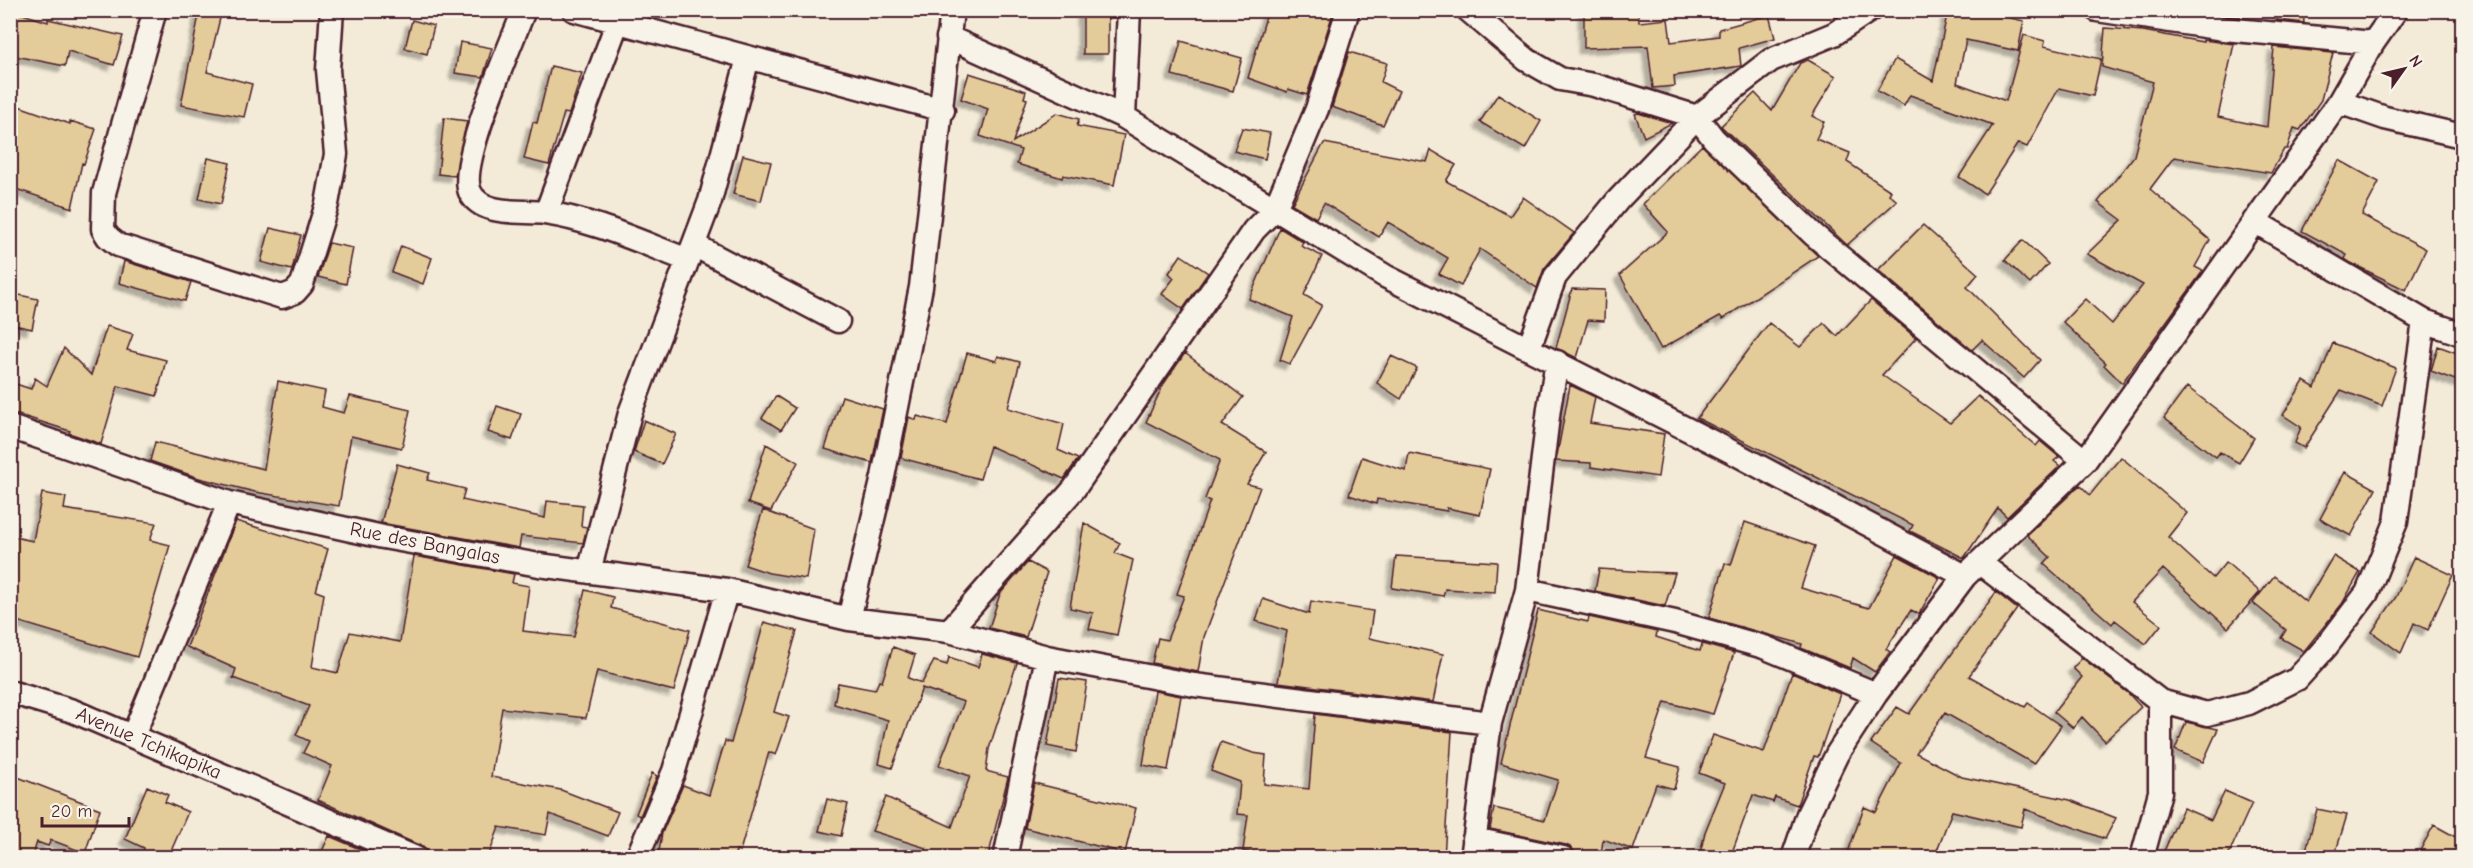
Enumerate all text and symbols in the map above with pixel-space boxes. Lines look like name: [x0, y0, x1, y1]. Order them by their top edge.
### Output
north arrow: [2374, 39, 2434, 99]
text: N: [2405, 52, 2426, 71]
street label: Rue des Bangalas: [348, 517, 502, 569]
street label: Avenue Tchikapika: [73, 702, 225, 784]
scale bar: [42, 790, 129, 828]
text: 20 m: [51, 801, 92, 822]

